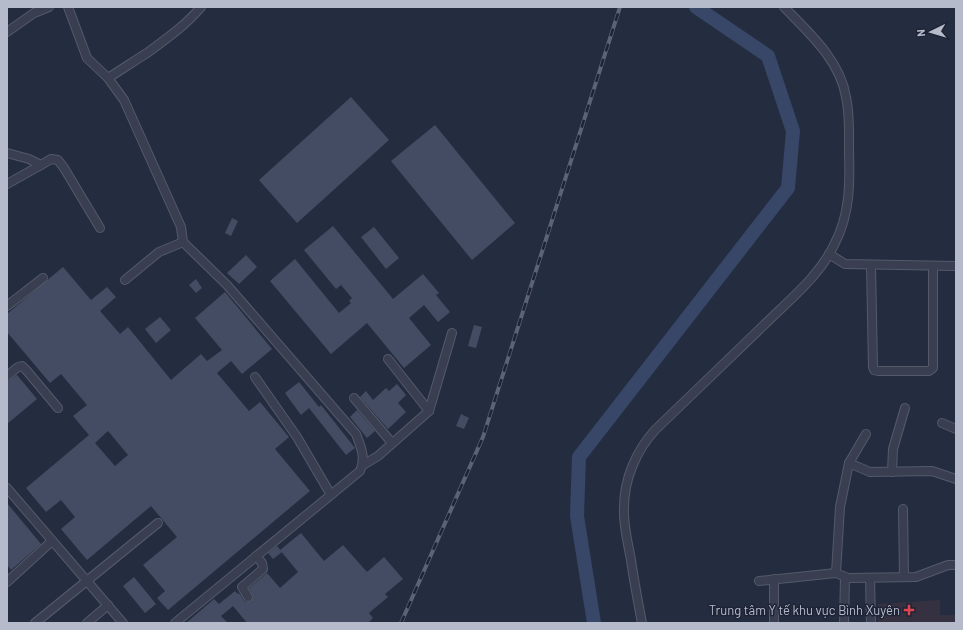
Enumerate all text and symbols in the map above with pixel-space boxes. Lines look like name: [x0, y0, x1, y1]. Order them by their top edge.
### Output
north arrow: [911, 12, 951, 52]
text: N: [914, 29, 927, 37]
place label: Trung tâm Y tế khu vực Bình Xuyên: [709, 602, 900, 618]
marker: Trung tâm Y tế khu vực Bình Xuyên: [903, 604, 915, 616]

